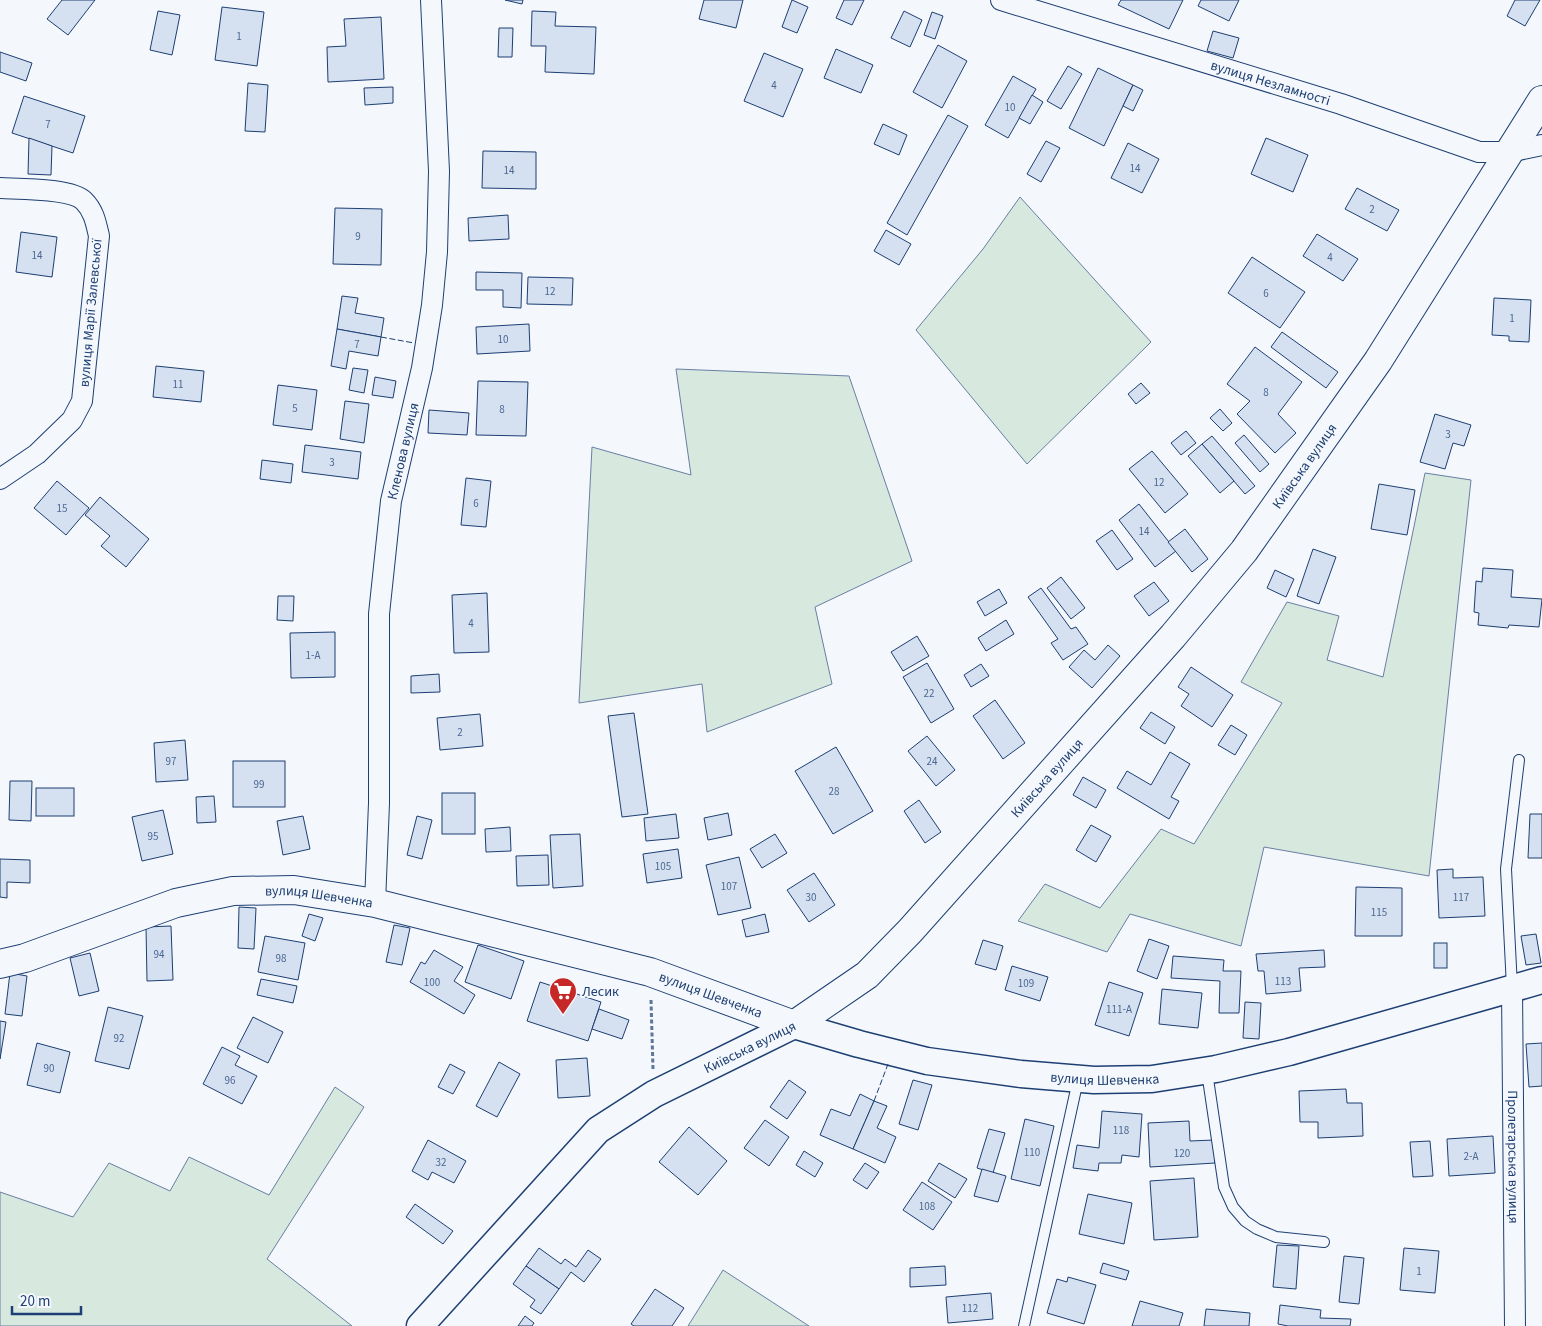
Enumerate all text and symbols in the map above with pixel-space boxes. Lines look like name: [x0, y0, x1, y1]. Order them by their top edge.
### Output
house number: 1: [236, 29, 242, 44]
street label: вулиця Незламності: [1208, 56, 1333, 111]
house number: 4: [771, 78, 777, 93]
house number: 10: [1005, 100, 1015, 115]
house number: 7: [45, 117, 51, 132]
house number: 14: [1130, 161, 1141, 176]
house number: 14: [504, 163, 515, 178]
house number: 2: [1369, 202, 1375, 217]
house number: 9: [355, 229, 361, 244]
street label: вулиця Марії Залевської: [75, 238, 107, 388]
house number: 14: [32, 248, 43, 263]
house number: 4: [1327, 250, 1333, 265]
house number: 12: [545, 284, 555, 299]
house number: 6: [1263, 286, 1269, 301]
house number: 1: [1509, 311, 1515, 326]
house number: 10: [498, 332, 508, 347]
house number: 7: [354, 337, 360, 352]
house number: 11: [173, 377, 183, 392]
house number: 8: [1263, 385, 1269, 400]
house number: 5: [292, 401, 298, 416]
street label: Кленова вулиця: [383, 401, 425, 502]
house number: 8: [499, 402, 505, 417]
street label: Київська вулиця: [1268, 419, 1342, 513]
house number: 3: [1445, 427, 1451, 442]
house number: 3: [329, 455, 335, 470]
house number: 12: [1154, 475, 1164, 490]
house number: 6: [473, 496, 479, 511]
house number: 15: [57, 501, 67, 516]
house number: 14: [1139, 524, 1150, 539]
house number: 4: [468, 616, 474, 631]
house number: 1-А: [306, 648, 320, 663]
house number: 22: [924, 686, 934, 701]
house number: 2: [457, 725, 463, 740]
street label: Київська вулиця: [1006, 734, 1088, 823]
house number: 97: [166, 754, 176, 769]
house number: 24: [927, 754, 938, 769]
house number: 99: [254, 777, 264, 792]
house number: 28: [829, 784, 840, 799]
house number: 95: [148, 829, 158, 844]
house number: 105: [655, 859, 671, 874]
house number: 107: [721, 879, 737, 894]
street label: вулиця Шевченка: [265, 881, 374, 913]
house number: 30: [806, 890, 816, 905]
house number: 117: [1453, 890, 1469, 905]
house number: 115: [1371, 905, 1387, 920]
house number: 94: [154, 947, 165, 962]
house number: 98: [276, 951, 287, 966]
street label: вулиця Шевченка: [656, 967, 765, 1023]
house number: 113: [1275, 974, 1291, 989]
house number: 100: [424, 975, 440, 990]
supermarket icon: Лесик: [548, 976, 578, 1015]
house number: 109: [1018, 976, 1034, 991]
place label: Лесик: [582, 982, 619, 1002]
house number: 111-А: [1106, 1002, 1132, 1017]
street label: Київська вулиця: [701, 1017, 800, 1079]
house number: 92: [114, 1031, 124, 1046]
house number: 90: [44, 1061, 54, 1076]
street label: вулиця Шевченка: [1049, 1067, 1161, 1091]
house number: 96: [225, 1073, 236, 1088]
street label: Пролетарська вулиця: [1502, 1090, 1523, 1224]
house number: 118: [1113, 1123, 1130, 1138]
house number: 110: [1024, 1145, 1040, 1160]
house number: 120: [1174, 1146, 1190, 1161]
house number: 2-А: [1464, 1149, 1478, 1164]
house number: 32: [436, 1155, 446, 1170]
house number: 108: [919, 1199, 936, 1214]
house number: 1: [1416, 1264, 1422, 1279]
scale bar: [12, 1284, 81, 1316]
text: 20 m: [20, 1291, 50, 1312]
house number: 112: [962, 1301, 978, 1316]

